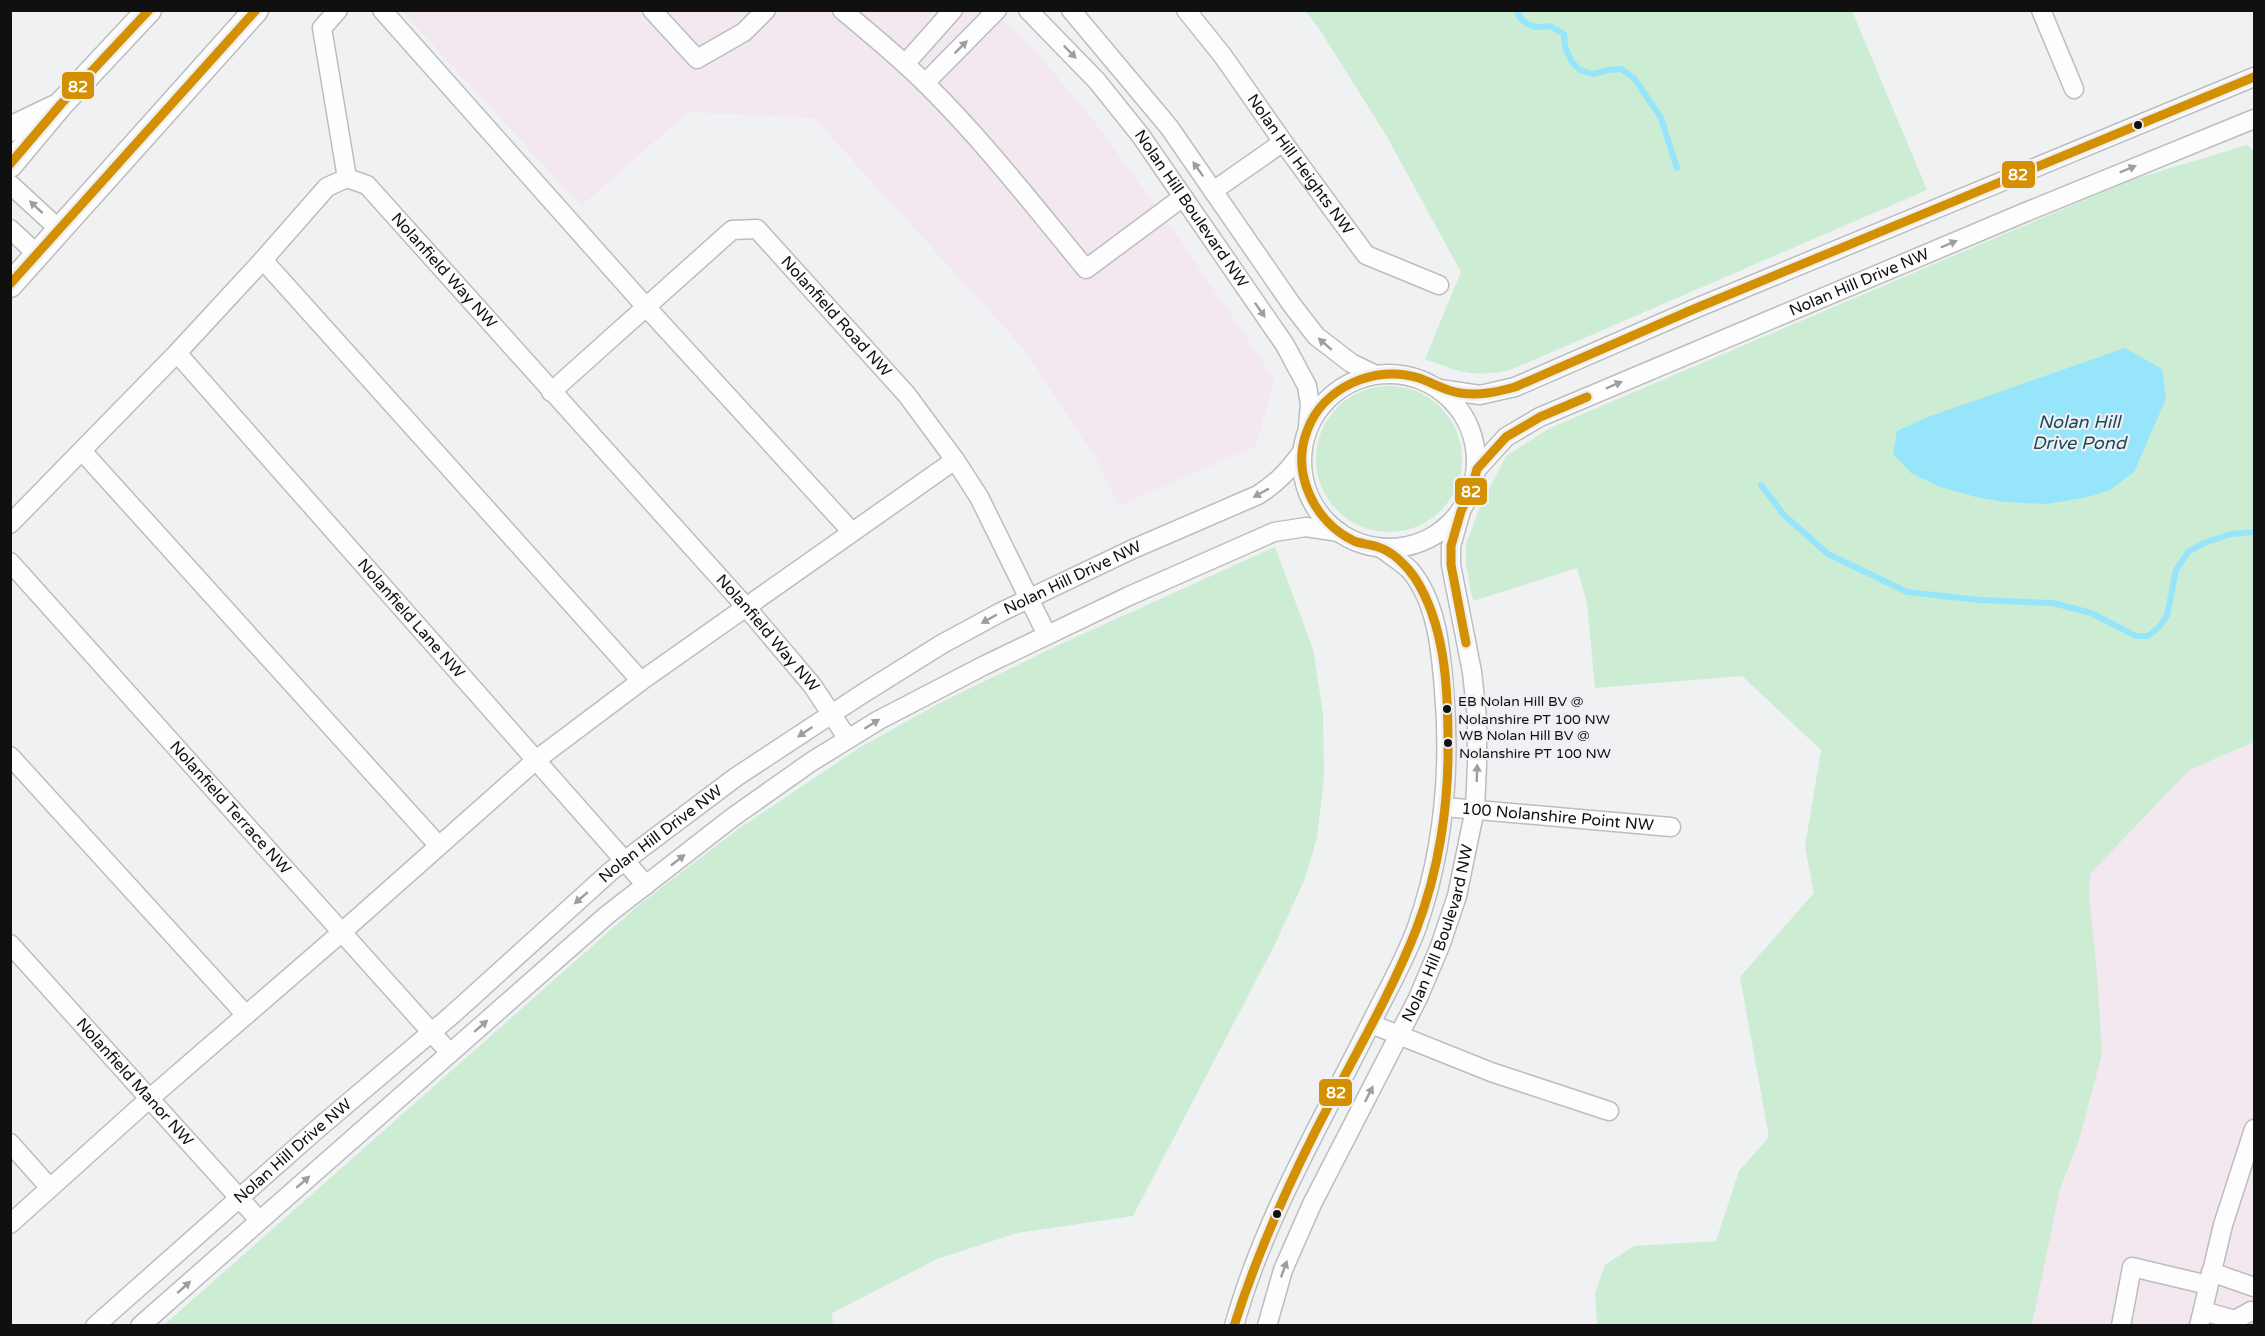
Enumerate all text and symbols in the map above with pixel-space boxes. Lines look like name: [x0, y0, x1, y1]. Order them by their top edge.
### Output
one-way arrow: [954, 39, 968, 54]
one-way arrow: [1063, 44, 1077, 59]
line badge: 82: [61, 71, 95, 100]
text: 82: [68, 77, 88, 97]
street label: Nolan Hill Heights NW: [1243, 90, 1358, 239]
unlabelled marker: [2132, 119, 2144, 131]
street label: Nolan Hill Boulevard NW: [1130, 126, 1253, 292]
line badge: 82: [2001, 160, 2036, 189]
one-way arrow: [1192, 162, 1204, 178]
one-way arrow: [2120, 164, 2138, 174]
text: 82: [2008, 165, 2028, 185]
one-way arrow: [28, 200, 43, 214]
street label: Nolanfield Way NW: [387, 209, 501, 333]
one-way arrow: [1940, 239, 1958, 249]
street label: Nolan Hill Drive NW: [1786, 244, 1932, 321]
street label: Nolanfield Road NW: [776, 252, 896, 381]
one-way arrow: [1255, 301, 1266, 318]
one-way arrow: [1317, 337, 1333, 350]
one-way arrow: [1605, 380, 1623, 389]
water label: Nolan Hill Drive Pond: [2032, 411, 2129, 454]
line badge: 82: [1454, 477, 1488, 506]
text: 82: [1461, 482, 1481, 502]
one-way arrow: [1252, 488, 1269, 498]
street label: Nolan Hill Drive NW: [1001, 537, 1145, 619]
street label: Nolanfield Lane NW: [353, 555, 469, 682]
street label: Nolanfield Way NW: [712, 570, 824, 696]
one-way arrow: [980, 614, 997, 624]
place label: EB Nolan Hill BV @ Nolanshire PT 100 NW: [1458, 693, 1610, 728]
marker: EB Nolan Hill BV @ Nolanshire PT 100 NW: [1441, 703, 1453, 715]
one-way arrow: [864, 718, 880, 729]
one-way arrow: [796, 726, 813, 737]
place label: WB Nolan Hill BV @ Nolanshire PT 100 NW: [1459, 727, 1611, 762]
street label: Nolanfield Terrace NW: [165, 737, 295, 879]
marker: WB Nolan Hill BV @ Nolanshire PT 100 NW: [1442, 737, 1454, 749]
one-way arrow: [1472, 764, 1481, 783]
street label: Nolan Hill Drive NW: [595, 781, 726, 887]
street label: 100 Nolanshire Point NW: [1460, 799, 1655, 835]
street label: Nolan Hill Boulevard NW: [1397, 843, 1477, 1025]
one-way arrow: [671, 854, 686, 866]
one-way arrow: [573, 891, 589, 904]
street label: Nolanfield Manor NW: [72, 1014, 198, 1150]
one-way arrow: [473, 1020, 488, 1033]
line badge: 82: [1318, 1078, 1353, 1107]
text: 82: [1326, 1083, 1346, 1103]
one-way arrow: [1364, 1086, 1374, 1103]
street label: Nolan Hill Drive NW: [230, 1094, 356, 1208]
one-way arrow: [295, 1176, 310, 1189]
unlabelled marker: [1271, 1208, 1283, 1220]
one-way arrow: [1279, 1260, 1289, 1278]
one-way arrow: [176, 1281, 191, 1294]

